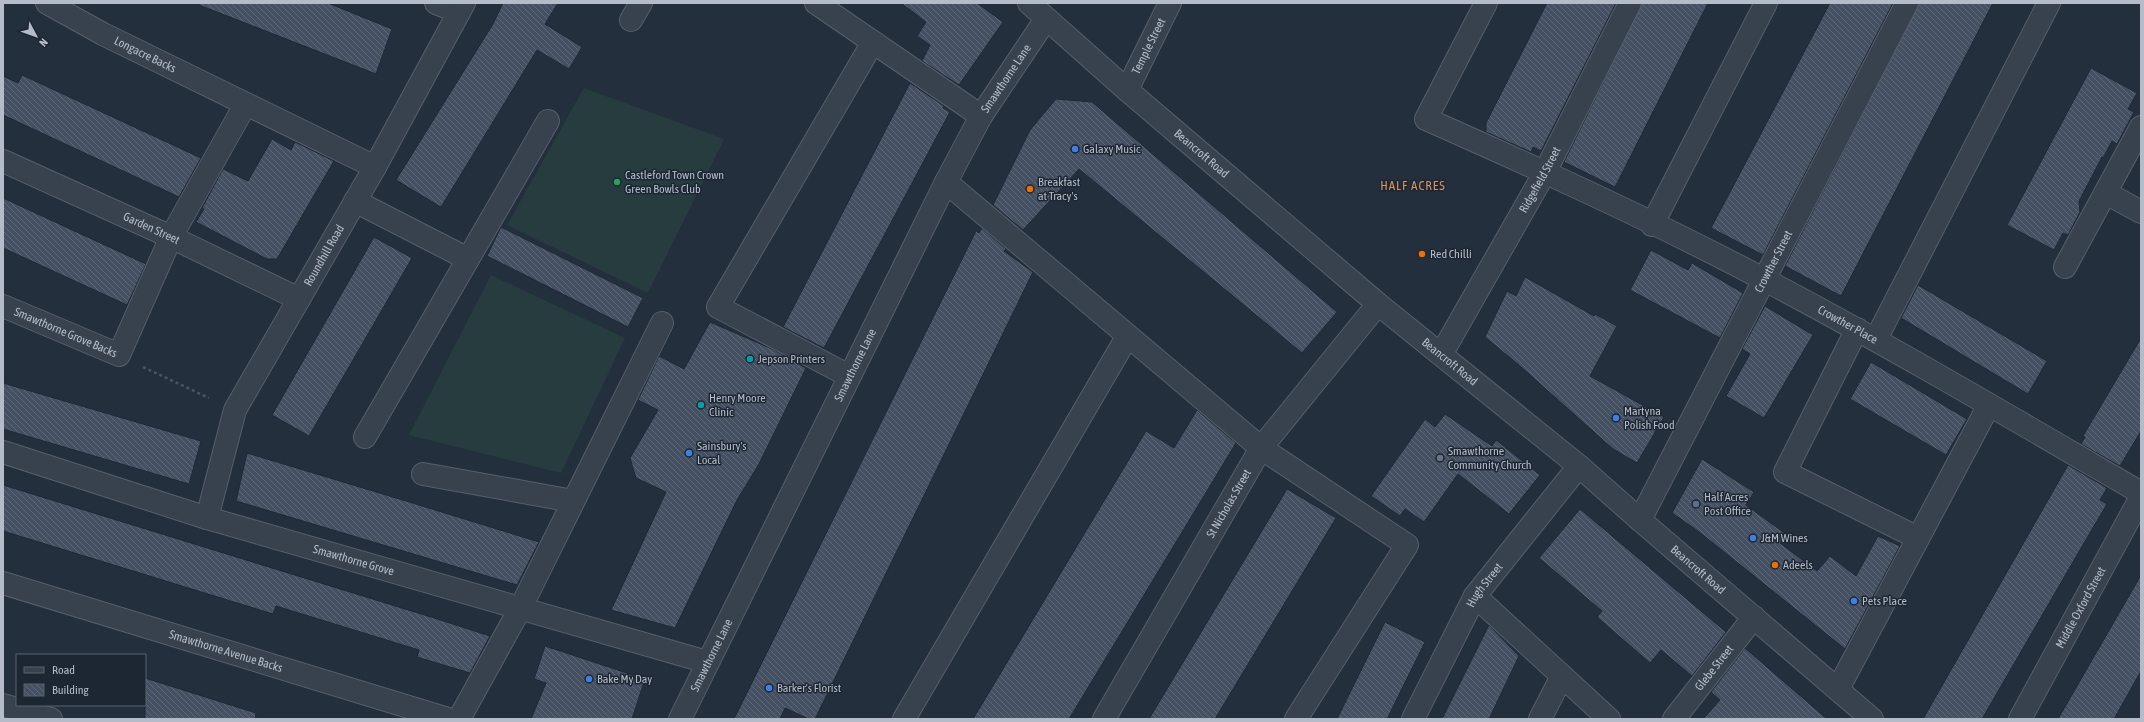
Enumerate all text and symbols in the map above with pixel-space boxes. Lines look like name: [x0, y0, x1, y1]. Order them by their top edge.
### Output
street label: Temple Street: [1129, 15, 1169, 76]
north arrow: [16, 16, 56, 56]
street label: Longacre Backs: [112, 34, 178, 76]
text: N: [37, 36, 50, 49]
street label: Smawthorne Lane: [978, 42, 1034, 115]
street label: Beancroft Road: [1171, 126, 1232, 181]
place label: Galaxy Music: [1083, 142, 1141, 156]
marker: Galaxy Music: [1070, 144, 1080, 154]
street label: Ridgefield Street: [1516, 144, 1564, 215]
place label: Castleford Town Crown Green Bowls Club: [625, 168, 724, 196]
place label: Breakfast at Tracy's: [1038, 175, 1081, 203]
marker: Castleford Town Crown Green Bowls Club: [612, 177, 622, 187]
district label: HALF ACRES: [1380, 178, 1446, 193]
marker: Breakfast at Tracy's: [1025, 184, 1035, 194]
street label: Garden Street: [121, 209, 183, 247]
street label: Roundhill Road: [301, 222, 347, 289]
street label: Crowther Street: [1752, 228, 1796, 295]
place label: Red Chilli: [1430, 247, 1472, 261]
marker: Red Chilli: [1417, 249, 1427, 259]
street label: Crowther Place: [1815, 303, 1880, 347]
street label: Smawthorne Grove Backs: [12, 305, 119, 360]
street label: Smawthorne Lane: [831, 326, 879, 404]
street label: Beancroft Road: [1419, 335, 1480, 388]
place label: Jepson Printers: [758, 352, 825, 366]
marker: Jepson Printers: [745, 354, 755, 364]
place label: Henry Moore Clinic: [709, 391, 766, 419]
marker: Henry Moore Clinic: [696, 400, 706, 410]
place label: Martyna Polish Food: [1624, 404, 1675, 432]
marker: Martyna Polish Food: [1611, 413, 1621, 423]
place label: Sainsbury's Local: [697, 439, 747, 467]
place label: Smawthorne Community Church: [1448, 444, 1532, 472]
marker: Sainsbury's Local: [684, 448, 694, 458]
marker: Smawthorne Community Church: [1435, 453, 1445, 463]
street label: St Nicholas Street: [1203, 466, 1254, 540]
place label: Half Acres Post Office: [1704, 490, 1751, 518]
marker: Half Acres Post Office: [1691, 499, 1701, 509]
place label: J&M Wines: [1761, 531, 1808, 545]
marker: J&M Wines: [1748, 533, 1758, 543]
street label: Smawthorne Grove: [312, 542, 396, 579]
street label: Beancroft Road: [1668, 542, 1728, 597]
place label: Adeels: [1783, 558, 1813, 572]
street label: Hugh Street: [1464, 560, 1506, 610]
marker: Adeels: [1770, 560, 1780, 570]
street label: Middle Oxford Street: [2053, 564, 2109, 651]
place label: Pets Place: [1862, 594, 1907, 608]
marker: Pets Place: [1849, 596, 1859, 606]
street label: Smawthorne Lane: [688, 617, 735, 694]
street label: Smawthorne Avenue Backs: [167, 627, 284, 675]
street label: Glebe Street: [1692, 642, 1737, 693]
legend: [16, 654, 146, 706]
text: Road: [52, 663, 75, 677]
place label: Bake My Day: [597, 672, 652, 686]
marker: Bake My Day: [584, 674, 594, 684]
place label: Barker's Florist: [777, 681, 842, 695]
text: Building: [52, 683, 90, 697]
marker: Barker's Florist: [764, 683, 774, 693]

